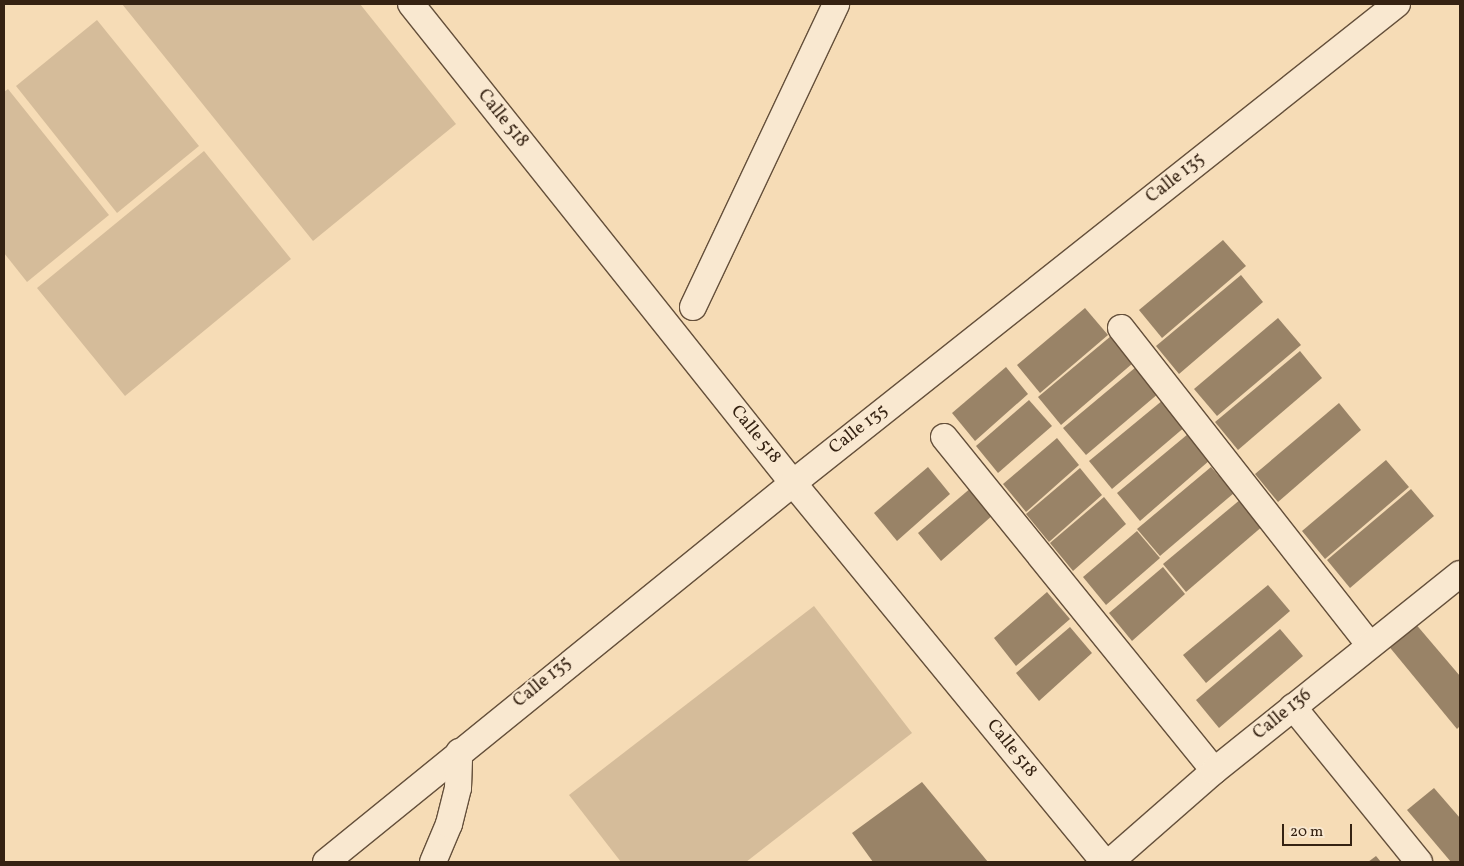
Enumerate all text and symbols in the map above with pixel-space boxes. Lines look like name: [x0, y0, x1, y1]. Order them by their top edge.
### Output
street label: Calle 518: [472, 86, 532, 152]
street label: Calle 135: [1142, 149, 1210, 209]
street label: Calle 135: [825, 400, 893, 460]
street label: Calle 518: [725, 402, 785, 468]
street label: Calle 135: [510, 653, 576, 713]
street label: Calle 136: [1249, 685, 1317, 745]
street label: Calle 518: [981, 716, 1041, 782]
scale bar: [1284, 814, 1354, 846]
text: 20 m: [1290, 822, 1323, 843]

